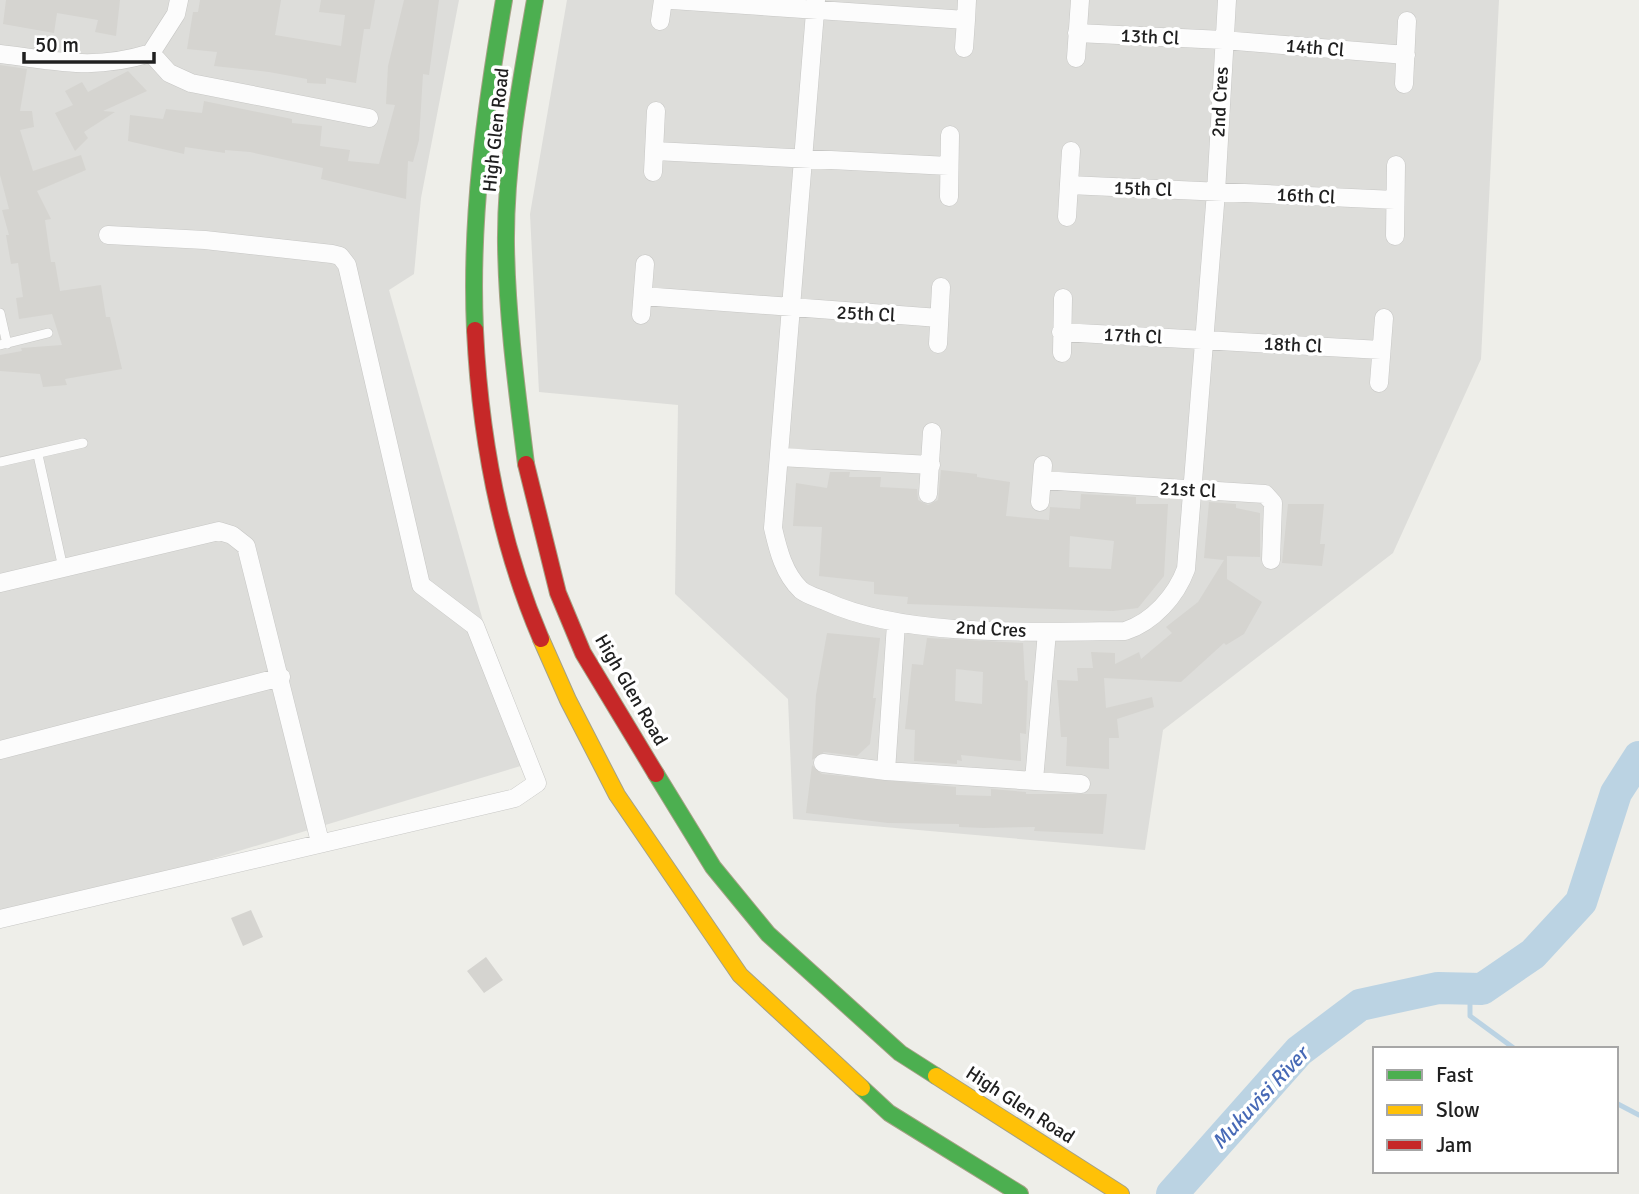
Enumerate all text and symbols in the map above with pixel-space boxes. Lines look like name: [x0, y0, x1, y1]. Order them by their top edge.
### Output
scale bar: [24, 21, 154, 65]
street label: 13th Cl: [1120, 23, 1180, 51]
text: 50 m: [35, 32, 79, 58]
street label: 14th Cl: [1285, 33, 1345, 63]
street label: 2nd Cres: [1206, 66, 1234, 138]
street label: High Glen Road: [478, 67, 514, 193]
street label: 15th Cl: [1113, 176, 1173, 202]
street label: 16th Cl: [1276, 182, 1336, 210]
street label: 25th Cl: [836, 300, 896, 328]
street label: 17th Cl: [1103, 322, 1163, 350]
street label: 18th Cl: [1263, 331, 1323, 359]
street label: 21st Cl: [1159, 477, 1217, 503]
street label: 2nd Cres: [955, 615, 1027, 643]
street label: High Glen Road: [589, 630, 673, 750]
water label: Mukuvisi River: [1206, 1039, 1316, 1154]
legend: [1373, 1047, 1618, 1173]
street label: High Glen Road: [961, 1061, 1079, 1149]
text: Fast: [1436, 1062, 1473, 1088]
text: Slow: [1436, 1097, 1480, 1123]
text: Jam: [1436, 1132, 1472, 1158]

